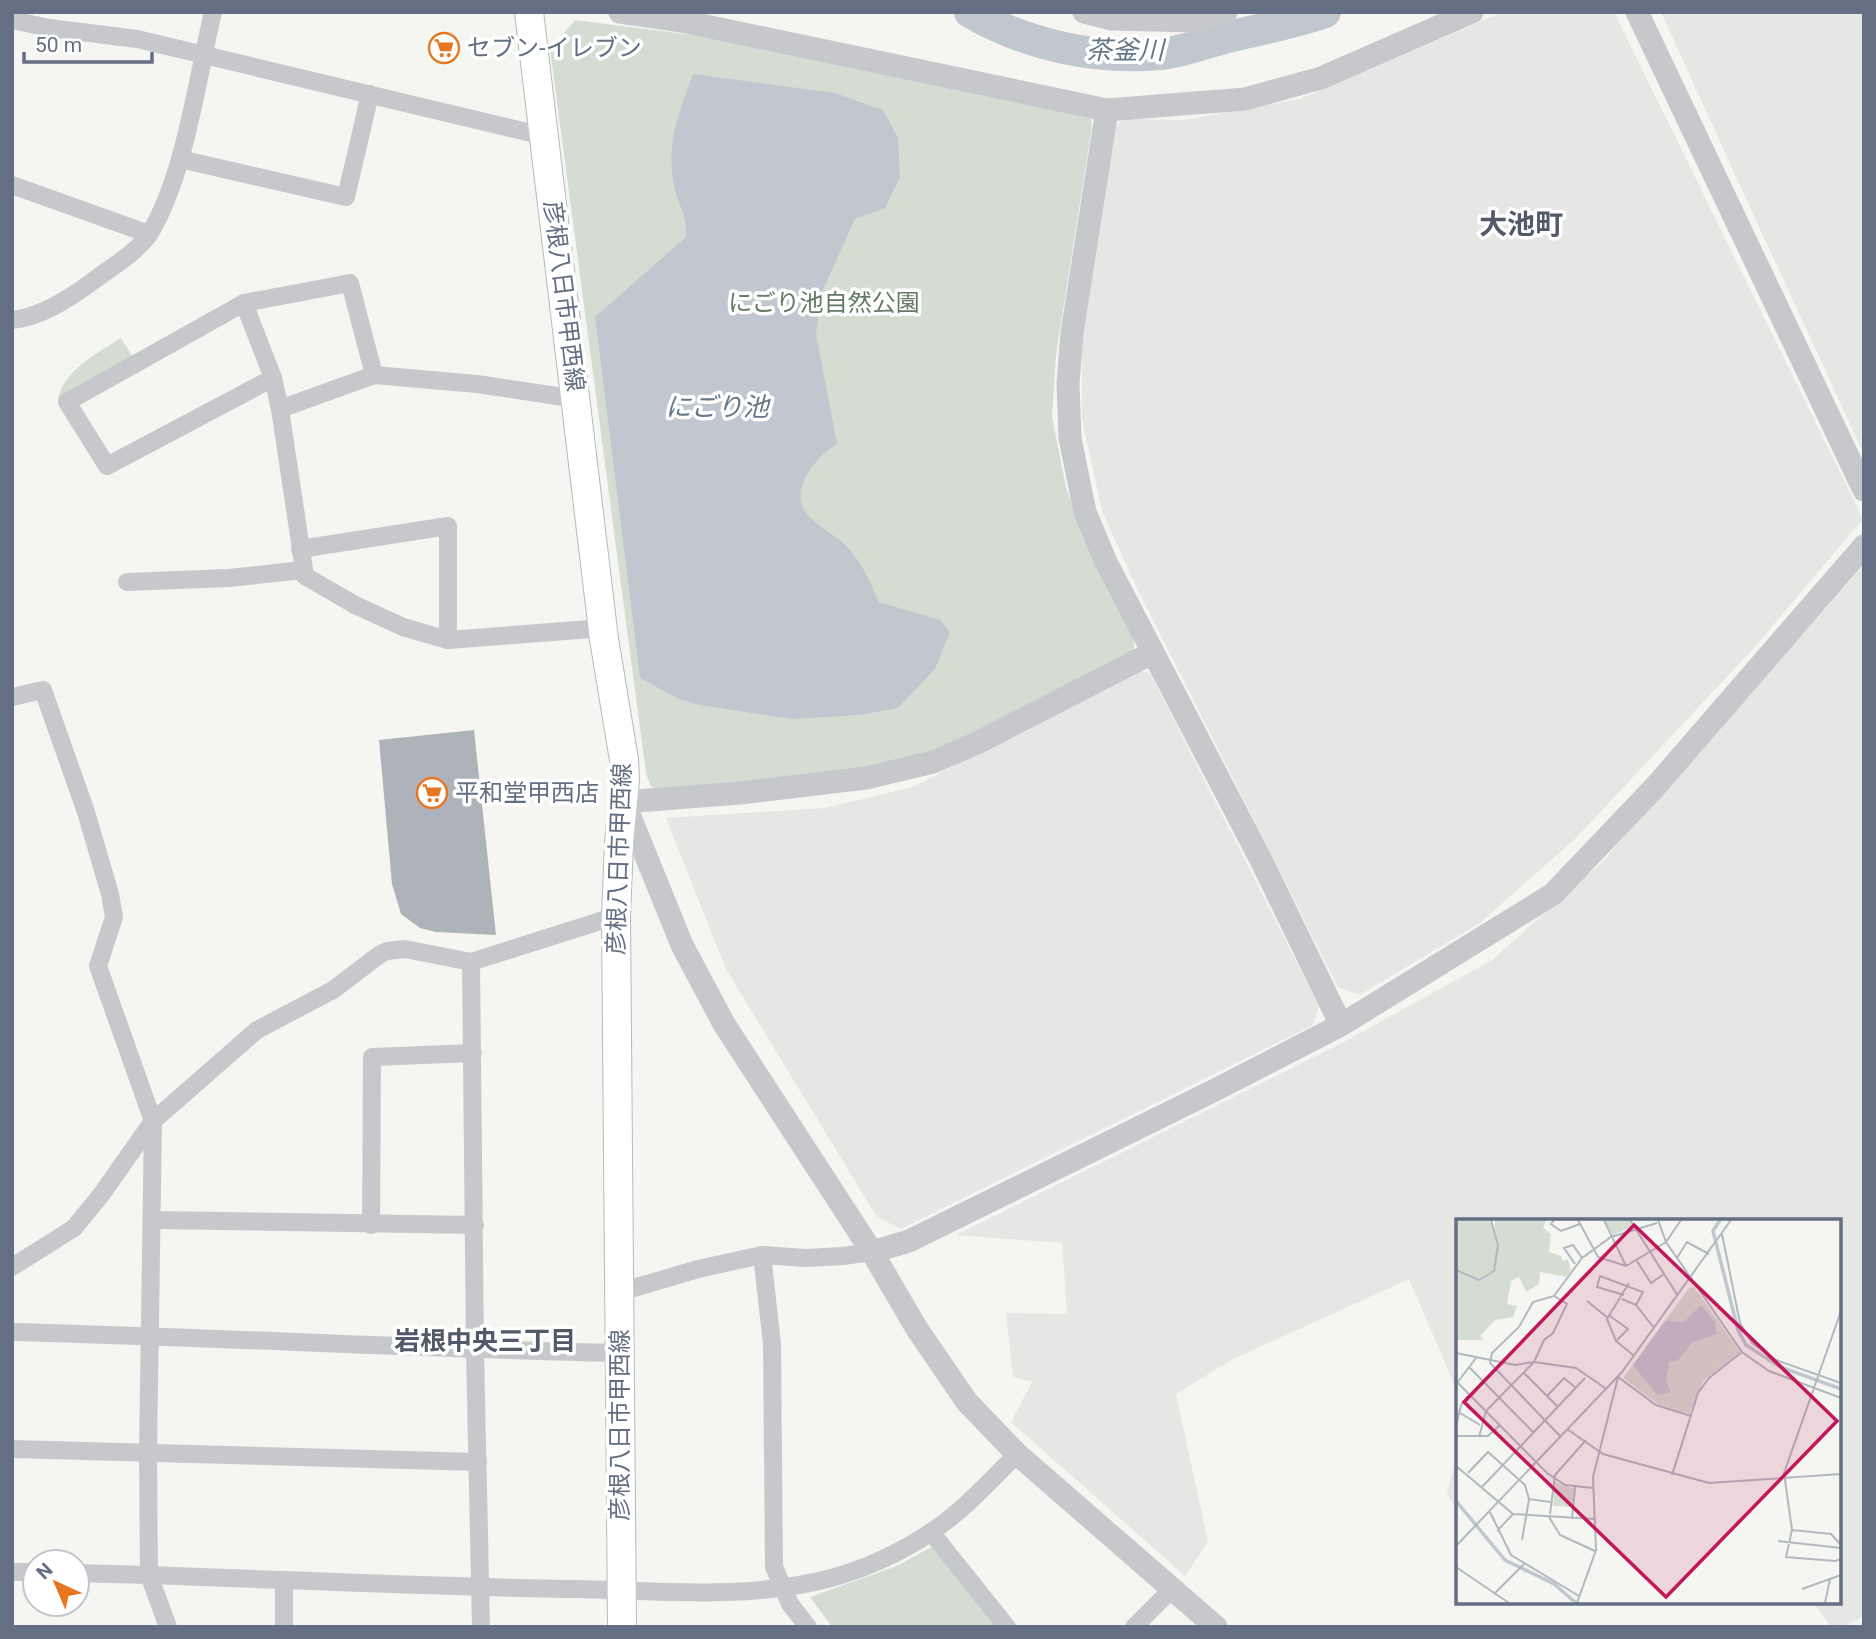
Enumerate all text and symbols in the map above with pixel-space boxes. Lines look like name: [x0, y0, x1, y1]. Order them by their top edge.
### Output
scale bar: [24, 21, 152, 65]
supermarket icon: セブン-イレブン: [427, 31, 461, 65]
text: 50 m: [35, 33, 82, 57]
place label: セブン-イレブン: [467, 34, 642, 62]
water label: 茶釜川: [1086, 35, 1167, 65]
street label: 彦根八日市甲西線: [538, 199, 590, 393]
district label: 大池町: [1479, 208, 1563, 241]
park label: にごり池自然公園: [728, 289, 920, 317]
water label: にごり池: [665, 392, 772, 422]
street label: 彦根八日市甲西線: [602, 763, 636, 955]
supermarket icon: 平和堂甲西店: [415, 776, 449, 810]
place label: 平和堂甲西店: [455, 779, 599, 807]
inset map: [1456, 1219, 1841, 1604]
district label: 岩根中央三丁目: [394, 1326, 576, 1356]
street label: 彦根八日市甲西線: [606, 1329, 634, 1521]
north arrow: [21, 1548, 91, 1618]
text: N: [32, 1558, 57, 1584]

